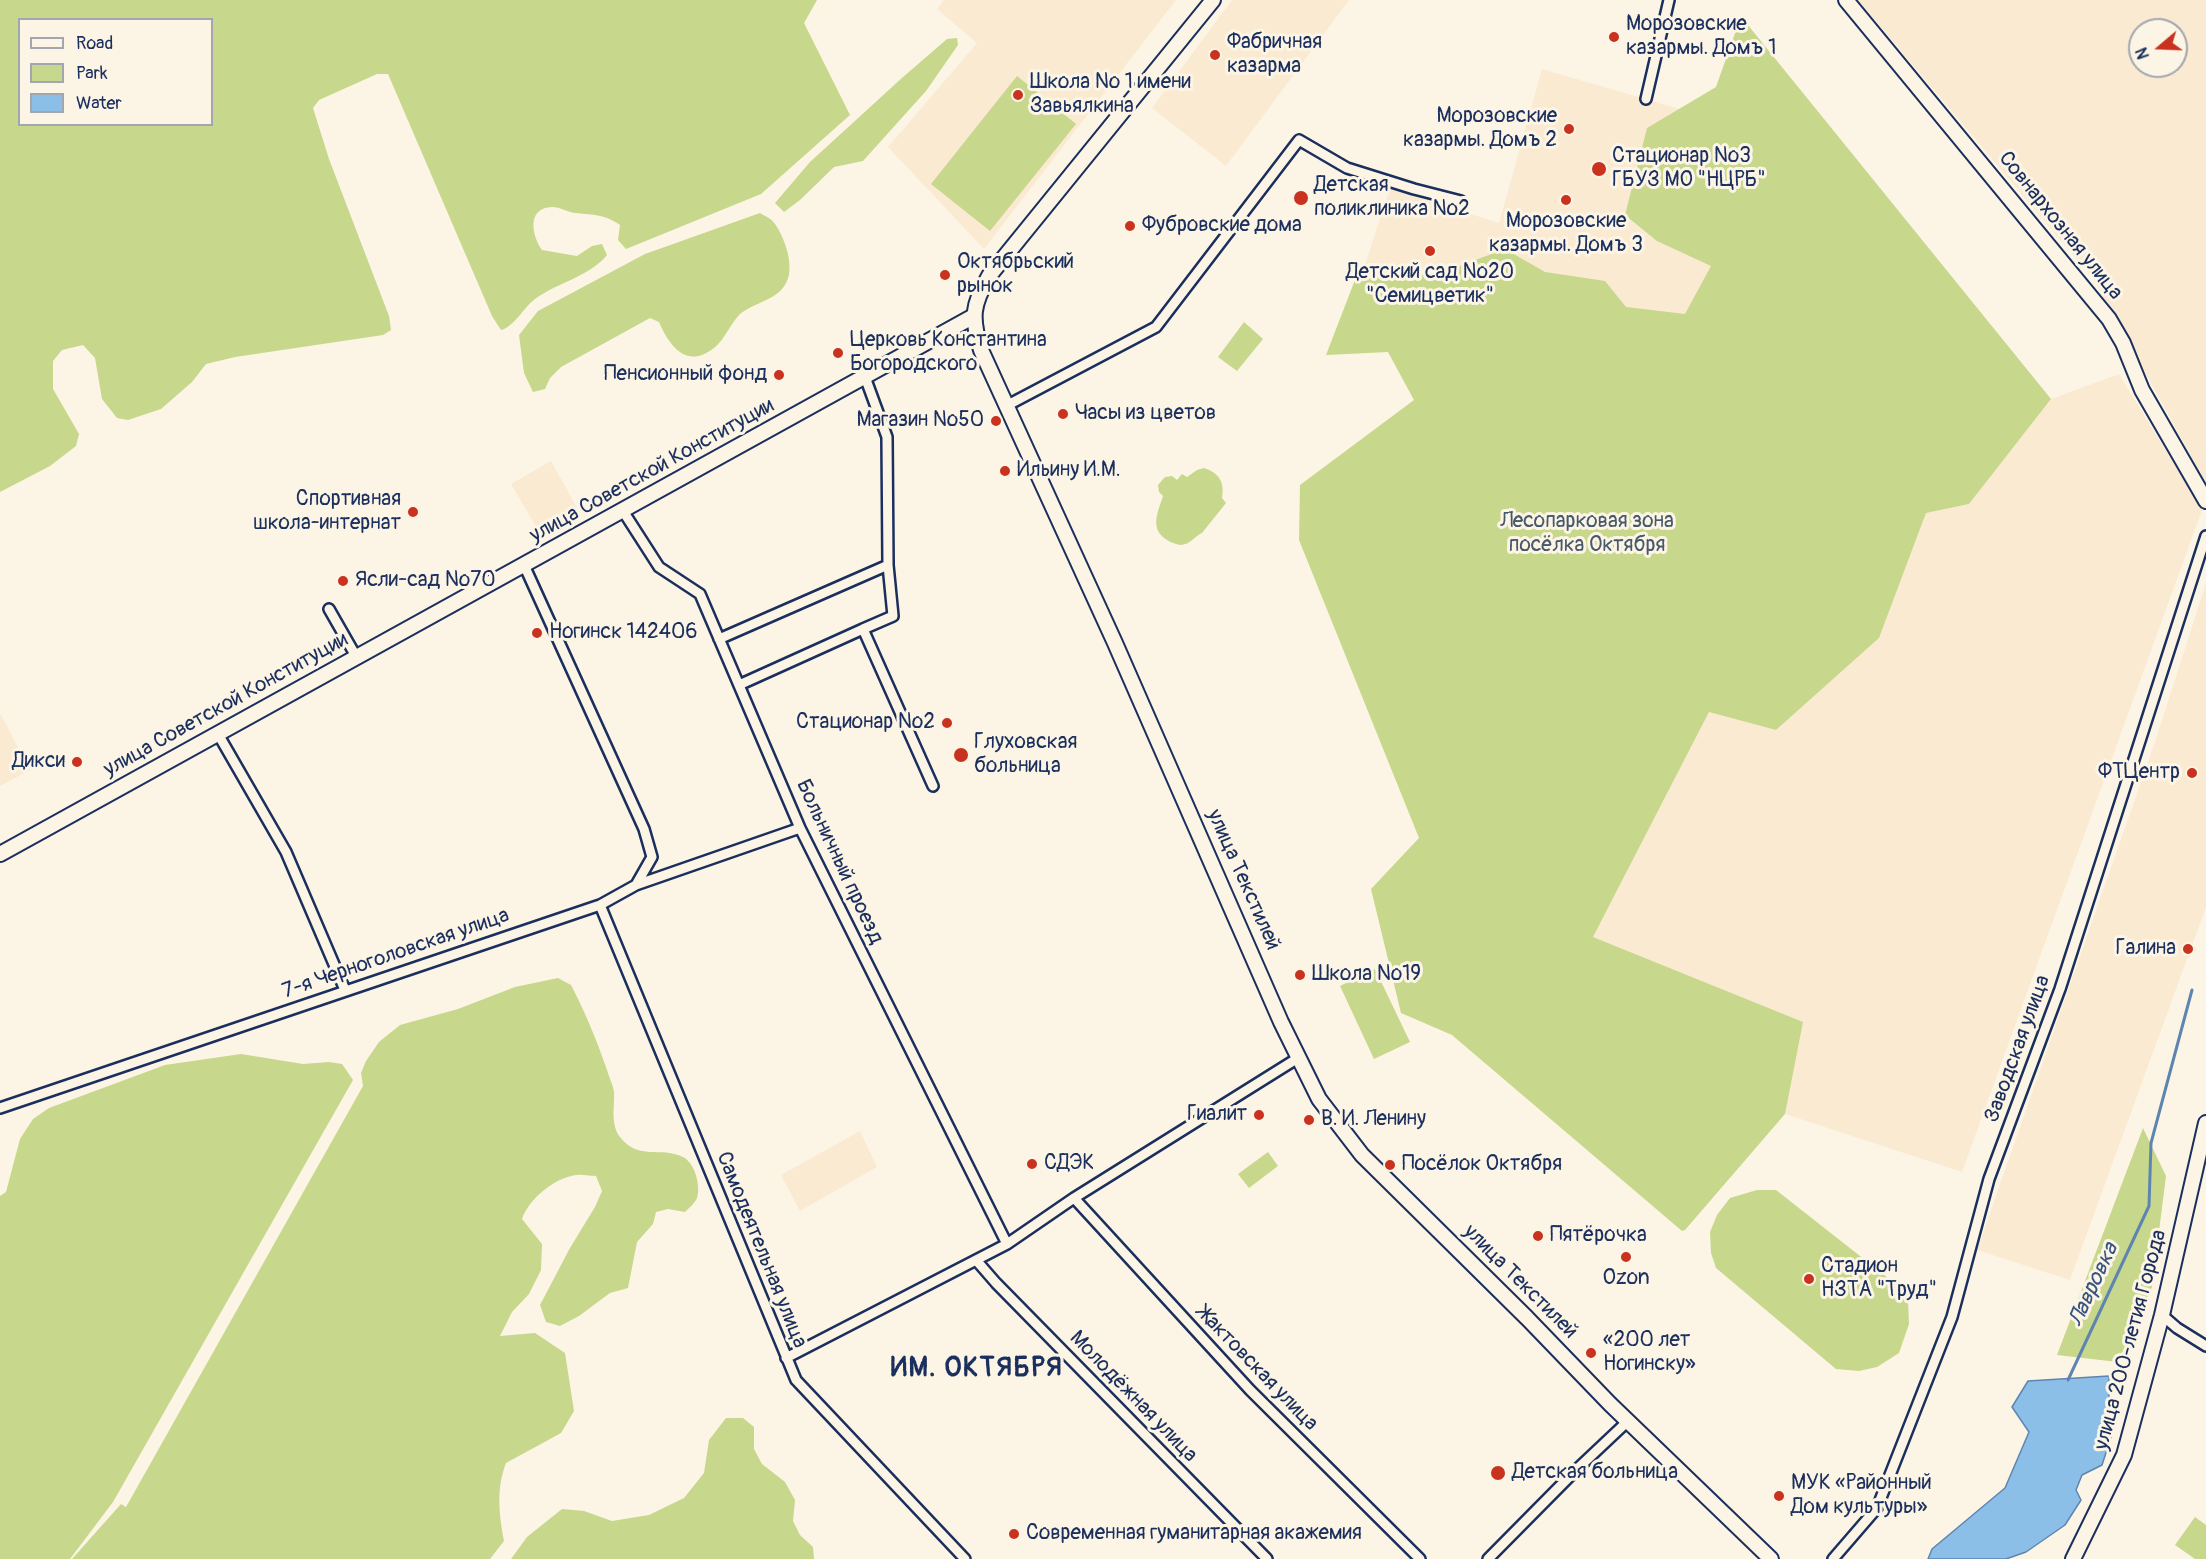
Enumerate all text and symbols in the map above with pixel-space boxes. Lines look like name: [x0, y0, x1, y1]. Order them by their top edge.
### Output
place label: Морозовские казармы. Домъ 1: [1626, 12, 1776, 62]
legend: [18, 18, 213, 126]
north arrow: [2128, 18, 2188, 78]
place label: Фабричная казарма: [1227, 30, 1322, 80]
marker: Морозовские казармы. Домъ 1: [1607, 30, 1621, 44]
text: Road: [76, 32, 113, 55]
text: N: [2132, 45, 2154, 62]
marker: Фабричная казарма: [1208, 48, 1222, 62]
text: Park: [76, 62, 108, 85]
place label: Школа № 1 имени Завьялкина: [1030, 70, 1191, 120]
marker: Школа № 1 имени Завьялкина: [1011, 88, 1025, 102]
text: Water: [76, 92, 122, 115]
place label: Морозовские казармы. Домъ 2: [1403, 104, 1557, 154]
marker: Морозовские казармы. Домъ 2: [1562, 122, 1576, 136]
place label: Стационар №3 ГБУЗ МО "НЦРБ": [1612, 144, 1766, 194]
street label: Совнархозная улица: [1992, 147, 2128, 305]
marker: Стационар №3 ГБУЗ МО "НЦРБ": [1590, 160, 1608, 178]
place label: Детская поликлиника №2: [1314, 173, 1470, 223]
marker: Детская поликлиника №2: [1292, 189, 1310, 207]
marker: Морозовские казармы. Домъ 3: [1559, 193, 1573, 207]
place label: Морозовские казармы. Домъ 3: [1489, 209, 1643, 259]
place label: Фубровские дома: [1142, 213, 1302, 239]
marker: Фубровские дома: [1123, 219, 1137, 233]
marker: Детский сад №20 "Семицветик": [1423, 244, 1437, 258]
place label: Октябрьский рынок: [957, 250, 1074, 300]
place label: Детский сад №20 "Семицветик": [1346, 260, 1514, 310]
marker: Октябрьский рынок: [938, 268, 952, 282]
place label: Церковь Константина Богородского: [850, 328, 1047, 378]
marker: Церковь Константина Богородского: [831, 346, 845, 360]
place label: Пенсионный фонд: [604, 362, 767, 388]
marker: Пенсионный фонд: [772, 368, 786, 382]
street label: улица Советской Конституции: [526, 393, 778, 549]
place label: Часы из цветов: [1075, 401, 1216, 427]
marker: Часы из цветов: [1056, 407, 1070, 421]
place label: Магазин №50: [856, 408, 984, 434]
marker: Магазин №50: [989, 414, 1003, 428]
place label: Ильину И.М.: [1017, 458, 1121, 484]
marker: Ильину И.М.: [998, 464, 1012, 478]
place label: Спортивная школа-интернат: [253, 487, 401, 537]
marker: Спортивная школа-интернат: [406, 505, 420, 519]
park label: Лесопарковая зона посёлка Октября: [1500, 509, 1674, 559]
place label: Ясли-сад №70: [355, 568, 496, 594]
marker: Ясли-сад №70: [336, 574, 350, 588]
place label: Ногинск 142406: [549, 620, 697, 646]
marker: Ногинск 142406: [530, 626, 544, 640]
street label: улица Советской Конституции: [100, 627, 352, 783]
place label: Стационар №2: [796, 710, 935, 736]
marker: Стационар №2: [940, 716, 954, 730]
place label: Глуховская больница: [974, 730, 1077, 780]
marker: Глуховская больница: [952, 746, 970, 764]
place label: Дикси: [12, 749, 65, 775]
marker: Дикси: [70, 755, 84, 769]
place label: ФТЦентр: [2098, 760, 2180, 786]
marker: ФТЦентр: [2185, 766, 2199, 780]
street label: Больничный проезд: [790, 776, 888, 948]
street label: улица Текстилей: [1201, 806, 1285, 954]
street label: 7-я Черноголовская улица: [279, 903, 513, 1005]
place label: Галина: [2116, 936, 2176, 962]
marker: Галина: [2181, 942, 2195, 956]
place label: Школа №19: [1312, 962, 1421, 988]
marker: Школа №19: [1293, 968, 1307, 982]
street label: Заводская улица: [1980, 972, 2056, 1126]
place label: Гиалит: [1187, 1102, 1247, 1128]
place label: В. И. Ленину: [1321, 1107, 1426, 1133]
marker: Гиалит: [1252, 1108, 1266, 1122]
marker: В. И. Ленину: [1302, 1113, 1316, 1127]
street label: Самодеятельная улица: [710, 1148, 812, 1352]
place label: СДЭК: [1044, 1151, 1094, 1177]
place label: Посёлок Октября: [1402, 1152, 1562, 1178]
marker: СДЭК: [1025, 1157, 1039, 1171]
marker: Посёлок Октября: [1383, 1158, 1397, 1172]
street label: улица Текстилей: [1458, 1220, 1582, 1344]
place label: Пятёрочка: [1550, 1223, 1647, 1249]
street label: улица 200-летия Города: [2089, 1227, 2173, 1453]
marker: Пятёрочка: [1531, 1229, 1545, 1243]
water label: Лавровка: [2063, 1239, 2125, 1331]
marker: Ozon: [1619, 1250, 1633, 1264]
place label: Стадион НЗТА "Труд": [1821, 1254, 1937, 1304]
place label: Ozon: [1602, 1266, 1650, 1292]
marker: Стадион НЗТА "Труд": [1802, 1272, 1816, 1286]
street label: Жактовская улица: [1191, 1302, 1323, 1436]
street label: Молодёжная улица: [1064, 1326, 1202, 1468]
place label: «200 лет Ногинску»: [1603, 1328, 1696, 1378]
marker: «200 лет Ногинску»: [1584, 1346, 1598, 1360]
district label: ИМ. ОКТЯБРЯ: [891, 1353, 1063, 1385]
place label: Детская больница: [1512, 1460, 1678, 1486]
marker: Детская больница: [1489, 1464, 1507, 1482]
place label: МУК «Районный Дом культуры»: [1791, 1471, 1932, 1521]
marker: МУК «Районный Дом культуры»: [1772, 1489, 1786, 1503]
place label: Современная гуманитарная акажемия: [1026, 1521, 1362, 1547]
marker: Современная гуманитарная акажемия: [1007, 1527, 1021, 1541]

